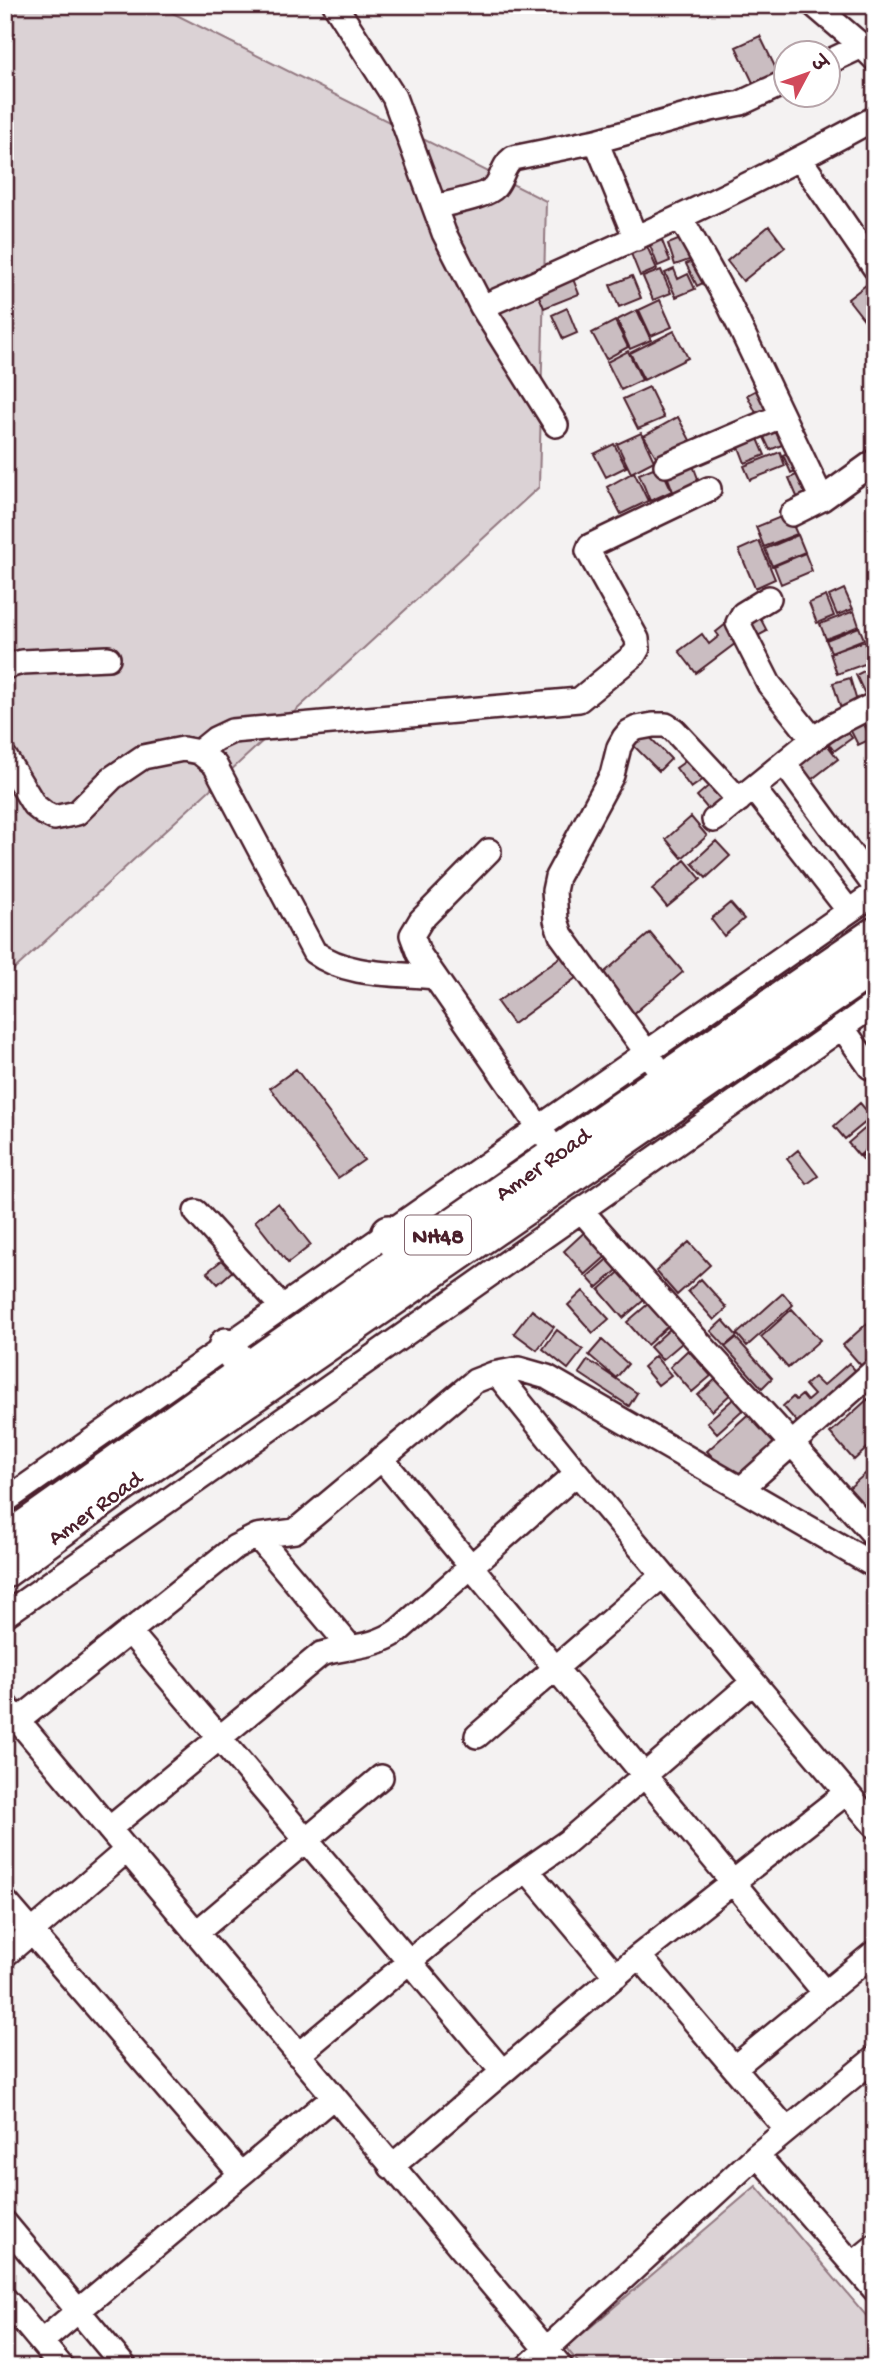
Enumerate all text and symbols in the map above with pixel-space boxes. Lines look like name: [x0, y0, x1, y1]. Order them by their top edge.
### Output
north arrow: [772, 38, 842, 108]
text: उ: [803, 51, 832, 79]
street label: Amer Road: [491, 1121, 599, 1209]
road number: NH48: [405, 1216, 471, 1254]
street label: Amer Road: [43, 1465, 151, 1554]

